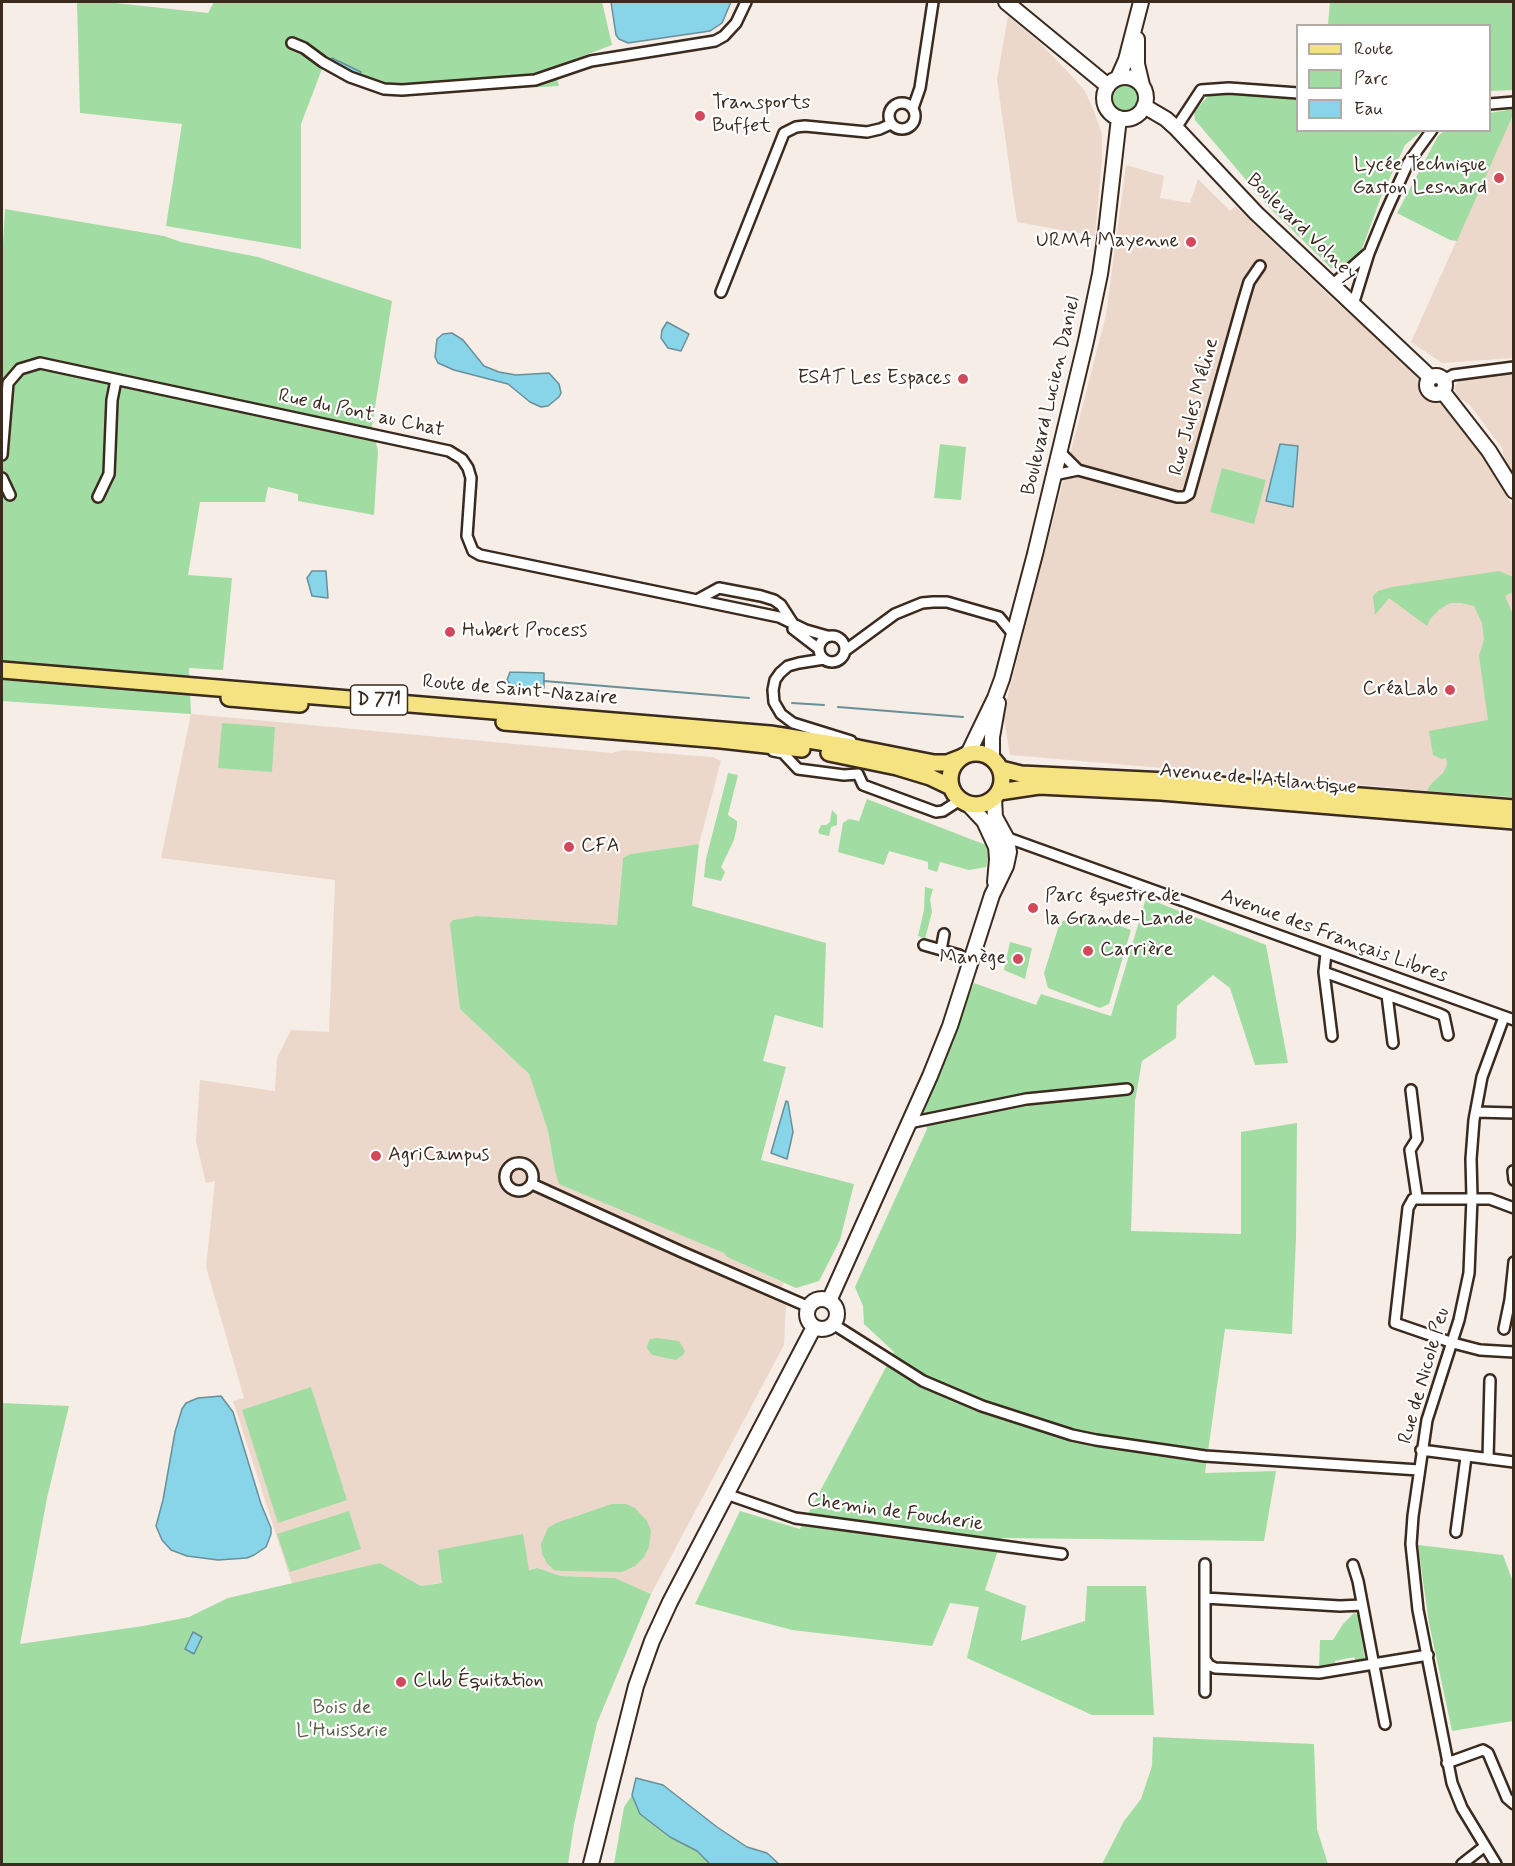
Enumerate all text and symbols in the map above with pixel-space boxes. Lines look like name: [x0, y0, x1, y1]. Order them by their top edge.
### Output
legend: [1296, 24, 1491, 132]
text: Route: [1354, 37, 1393, 61]
text: Parc: [1354, 67, 1388, 91]
place label: Transports Buffet: [712, 92, 810, 139]
text: Eau: [1354, 97, 1383, 121]
marker: Transports Buffet: [693, 109, 707, 123]
place label: Lycée Technique Gaston Lesnard: [1353, 154, 1487, 201]
street label: Boulevard Volney: [1241, 169, 1361, 287]
marker: Lycée Technique Gaston Lesnard: [1492, 171, 1506, 185]
place label: URMA Mayenne: [1036, 230, 1179, 254]
marker: URMA Mayenne: [1184, 235, 1198, 249]
street label: Boulevard Lucien Daniel: [1017, 294, 1087, 498]
street label: Rue Jules Méline: [1165, 336, 1225, 478]
place label: ESAT Les Espaces: [798, 367, 951, 391]
marker: ESAT Les Espaces: [956, 372, 970, 386]
street label: Rue du Pont au Chat: [276, 385, 446, 443]
place label: Hubert Process: [462, 620, 587, 644]
marker: Hubert Process: [443, 625, 457, 639]
street label: Route de Saint-Nazaire: [421, 671, 619, 711]
place label: CréaLab: [1362, 678, 1438, 702]
marker: CréaLab: [1443, 683, 1457, 697]
road number: D 771: [350, 685, 407, 715]
street label: Avenue de l'Atlantique: [1159, 759, 1357, 801]
place label: CFA: [581, 835, 620, 859]
marker: CFA: [562, 840, 576, 854]
place label: Parc équestre de la Grande-Lande: [1045, 885, 1194, 932]
street label: Avenue des Français Libres: [1217, 885, 1451, 989]
marker: Parc équestre de la Grande-Lande: [1026, 901, 1040, 915]
place label: Carrière: [1100, 939, 1173, 963]
marker: Carrière: [1081, 944, 1095, 958]
place label: Manège: [940, 947, 1006, 971]
marker: Manège: [1011, 952, 1025, 966]
place label: AgriCampus: [388, 1144, 489, 1168]
marker: AgriCampus: [369, 1149, 383, 1163]
street label: Rue de Nicole Peu: [1394, 1305, 1456, 1447]
street label: Chemin de Foucherie: [805, 1489, 985, 1537]
place label: Club Équitation: [413, 1670, 544, 1694]
marker: Club Équitation: [394, 1675, 408, 1689]
park label: Bois de L'Huisserie: [296, 1697, 388, 1744]

